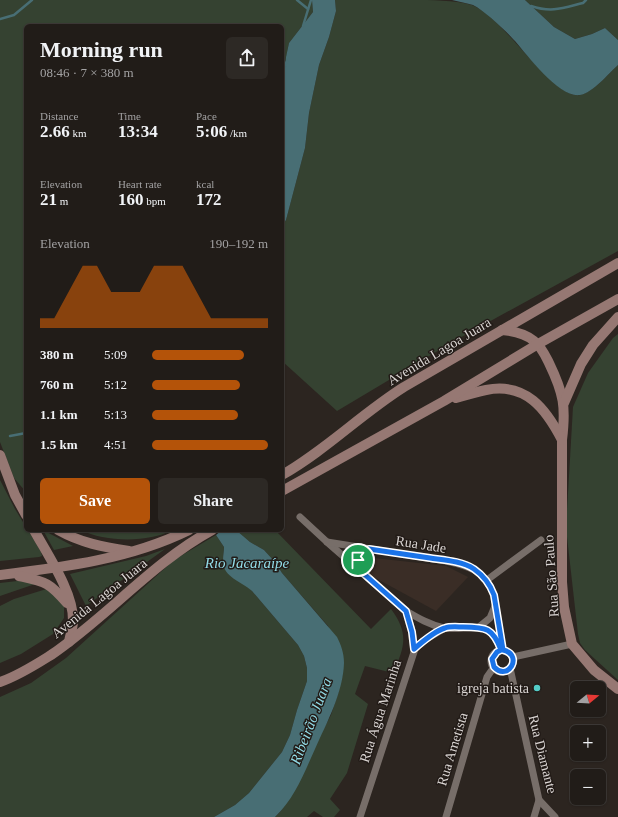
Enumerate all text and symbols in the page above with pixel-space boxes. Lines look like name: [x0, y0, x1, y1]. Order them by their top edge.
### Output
text: Morning run: [40, 37, 163, 62]
button: share: [226, 37, 268, 79]
text: 08:46 · 7 × 380 m: [40, 65, 134, 80]
text: Distance: [40, 110, 78, 122]
text: Time: [118, 110, 141, 122]
text: Pace: [196, 110, 217, 122]
text: 2.66: [40, 122, 70, 141]
text: 13:34: [118, 122, 158, 141]
text: 5:06: [196, 122, 227, 141]
text: km: [70, 127, 87, 139]
text: /km: [227, 127, 247, 139]
text: Elevation: [40, 178, 82, 190]
text: Heart rate: [118, 178, 162, 190]
text: kcal: [196, 178, 214, 190]
text: 21: [40, 190, 57, 209]
text: 160: [118, 190, 144, 209]
text: 172: [196, 190, 222, 209]
text: m: [57, 195, 68, 207]
text: bpm: [144, 195, 166, 207]
text: Elevation: [40, 236, 90, 251]
text: 190–192 m: [209, 236, 268, 251]
street label: Avenida Lagoa Juara: [385, 314, 494, 388]
text: 380 m: [40, 347, 74, 362]
text: 5:09: [104, 347, 127, 362]
text: 760 m: [40, 377, 74, 392]
text: 5:12: [104, 377, 127, 392]
text: 1.1 km: [40, 407, 78, 422]
text: 5:13: [104, 407, 127, 422]
text: 1.5 km: [40, 437, 78, 452]
text: 4:51: [104, 437, 127, 452]
button: Save: [40, 478, 150, 524]
button: Share: [158, 478, 268, 524]
street label: Rua Jade: [395, 533, 447, 556]
street label: Rua São Paulo: [541, 534, 562, 618]
pin: [341, 543, 375, 577]
icon: arrive: [347, 549, 369, 571]
street label: Avenida Lagoa Juara: [49, 555, 150, 641]
water label: Rio Jacaraípe: [204, 555, 290, 571]
street label: Rua Água Marinha: [356, 657, 404, 765]
water label: Ribeirão Juara: [287, 676, 335, 767]
place label: igreja batista: [457, 681, 530, 696]
north arrow: [570, 681, 606, 717]
map controls: [570, 681, 606, 805]
marker: igreja batista: [532, 683, 542, 693]
street label: Rua Ametista: [434, 710, 471, 788]
street label: Rua Diamante: [526, 713, 560, 795]
button: +: [570, 725, 606, 761]
button: −: [570, 769, 606, 805]

